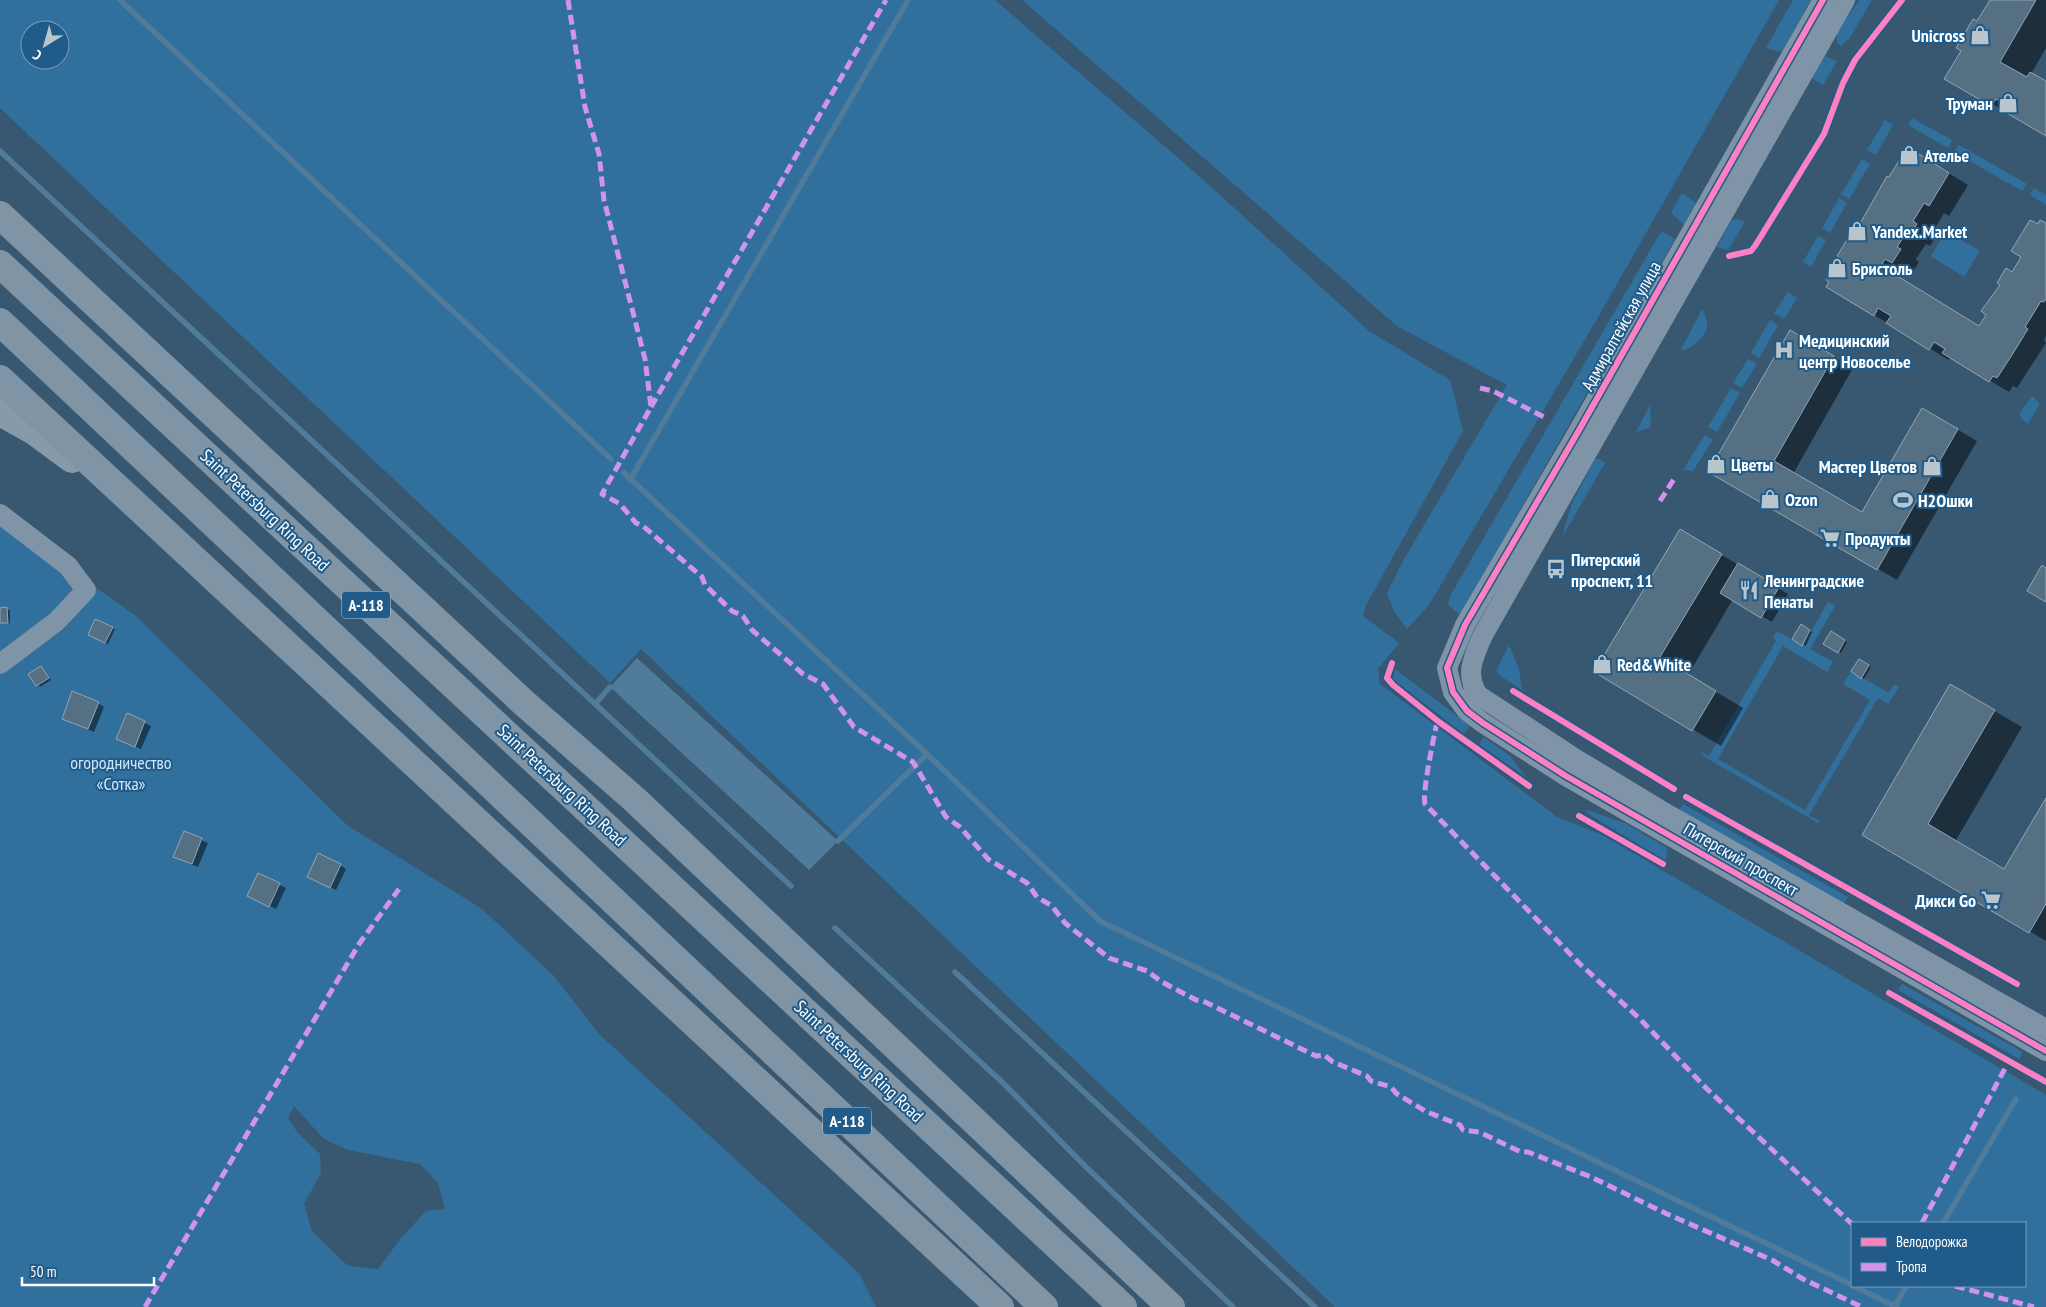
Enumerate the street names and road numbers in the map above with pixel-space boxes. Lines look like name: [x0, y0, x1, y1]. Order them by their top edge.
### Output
street label: Адмиралтейская улица: [1576, 257, 1666, 395]
street label: Saint Petersburg Ring Road: [195, 444, 335, 576]
road number: А-118: [342, 592, 390, 618]
street label: Saint Petersburg Ring Road: [492, 719, 632, 851]
street label: Питерский проспект: [1679, 817, 1803, 901]
street label: Saint Petersburg Ring Road: [789, 995, 929, 1127]
road number: А-118: [823, 1108, 871, 1134]

